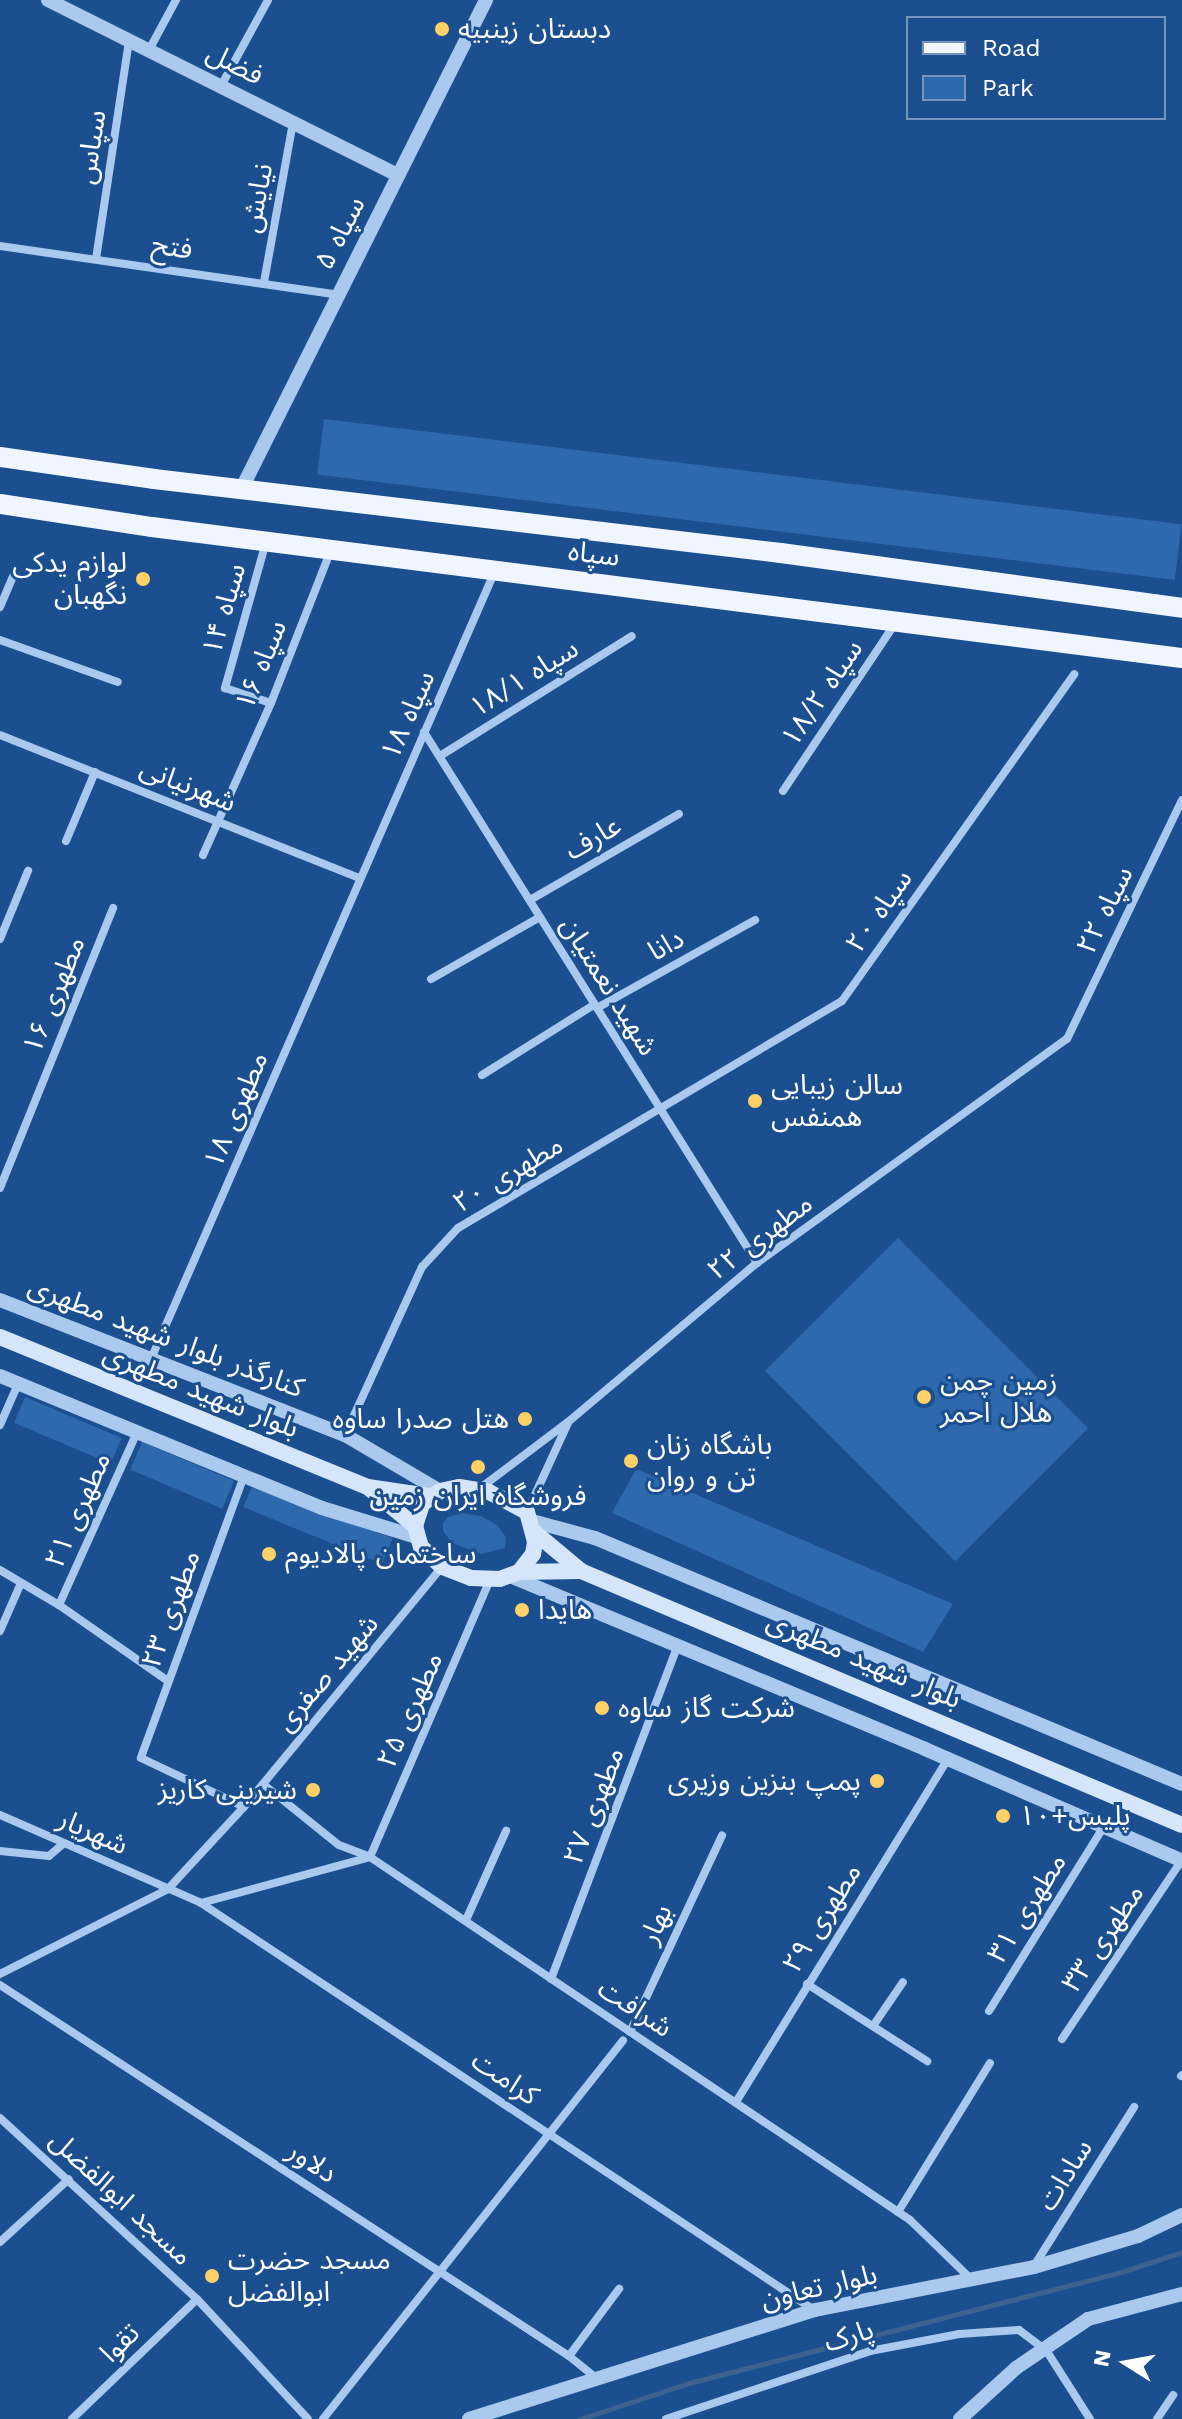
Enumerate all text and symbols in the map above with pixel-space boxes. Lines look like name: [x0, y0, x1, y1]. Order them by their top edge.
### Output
place label: دبستان زینبیه: [458, 12, 611, 46]
legend: [906, 16, 1166, 120]
marker: دبستان زینبیه: [433, 20, 451, 38]
text: Road: [982, 34, 1041, 62]
street label: فضل: [201, 36, 269, 92]
text: Park: [982, 74, 1034, 102]
street label: سپاس: [69, 108, 113, 186]
street label: نیایش: [234, 160, 280, 236]
street label: سپاه ۵: [307, 191, 373, 275]
street label: فتح: [149, 228, 195, 266]
street label: سپاه: [566, 534, 622, 574]
place label: لوازم یدکی نگهبان: [12, 546, 127, 612]
street label: سپاه ۱۴: [195, 559, 253, 659]
marker: لوازم یدکی نگهبان: [134, 570, 152, 588]
street label: سپاه ۱۶: [228, 615, 294, 715]
street label: سپاه ۱۸/۱: [463, 632, 585, 724]
street label: سپاه ۱۸/۲: [774, 633, 870, 753]
street label: سپاه ۱۸: [374, 665, 442, 765]
street label: شهرنیانی: [135, 751, 241, 819]
street label: عارف: [559, 809, 627, 867]
street label: سپاه ۲۲: [1069, 861, 1141, 959]
street label: سپاه ۲۰: [838, 863, 920, 959]
street label: شهید نعمتیان: [553, 910, 665, 1062]
street label: دانا: [642, 922, 690, 968]
street label: مطهری ۱۶: [15, 932, 93, 1058]
street label: مطهری ۱۸: [197, 1047, 275, 1173]
place label: سالن زيبايى همنفس: [771, 1068, 903, 1134]
marker: سالن زيبايى همنفس: [746, 1092, 764, 1110]
street label: مطهری ۲۰: [447, 1128, 569, 1220]
street label: مطهری ۲۲: [701, 1187, 819, 1287]
street label: کنارگذر بلوار شهید مطهری: [23, 1269, 309, 1405]
street label: بلوار شهید مطهری: [98, 1336, 304, 1446]
place label: زمین چمن هلال احمر: [940, 1364, 1057, 1430]
marker: زمین چمن هلال احمر: [915, 1388, 933, 1406]
place label: هتل صدرا ساوه: [333, 1402, 509, 1436]
marker: هتل صدرا ساوه: [516, 1410, 534, 1428]
place label: باشگاه زنان تن و روان: [647, 1428, 772, 1494]
street label: مطهری ۲۱: [38, 1447, 118, 1573]
marker: باشگاه زنان تن و روان: [622, 1452, 640, 1470]
marker: فروشگاه ایران زمین: [469, 1458, 487, 1476]
place label: فروشگاه ایران زمین: [370, 1479, 586, 1513]
place label: ساختمان پالادیوم: [285, 1537, 476, 1571]
marker: ساختمان پالادیوم: [260, 1545, 278, 1563]
street label: مطهری ۲۳: [134, 1546, 208, 1672]
place label: هایدا: [538, 1593, 592, 1627]
marker: هایدا: [513, 1601, 531, 1619]
street label: بلوار شهید مطهری: [762, 1604, 966, 1716]
street label: شهید صفری: [268, 1608, 386, 1738]
street label: مطهری ۲۵: [370, 1647, 450, 1773]
place label: شرکت گاز ساوه: [618, 1691, 795, 1725]
marker: شرکت گاز ساوه: [593, 1699, 611, 1717]
street label: مطهری ۲۷: [556, 1743, 632, 1869]
place label: پمپ بنزین وزیری: [668, 1764, 861, 1798]
marker: پمپ بنزین وزیری: [868, 1772, 886, 1790]
place label: شیرینی کاریز: [158, 1773, 297, 1807]
marker: شیرینی کاریز: [304, 1781, 322, 1799]
place label: پلیس+۱۰: [1019, 1799, 1131, 1833]
street label: شهریار: [53, 1802, 133, 1862]
marker: پلیس+۱۰: [994, 1807, 1012, 1825]
street label: مطهری ۳۱: [980, 1847, 1074, 1969]
street label: مطهری ۲۹: [775, 1857, 869, 1979]
street label: مطهری ۳۳: [1055, 1878, 1151, 1998]
street label: بهار: [632, 1899, 680, 1949]
street label: شرافت: [591, 1972, 679, 2044]
street label: کرامت: [465, 2043, 545, 2113]
street label: مسجد ابوالفضل: [43, 2123, 199, 2273]
street label: سادات: [1030, 2133, 1100, 2217]
street label: دلاور: [281, 2134, 343, 2190]
place label: مسجد حضرت ابوالفضل: [228, 2243, 391, 2309]
street label: بلوار تعاون: [758, 2257, 880, 2317]
marker: مسجد حضرت ابوالفضل: [203, 2267, 221, 2285]
street label: پارک: [820, 2313, 878, 2359]
street label: تقوا: [93, 2316, 147, 2370]
north arrow: [1086, 2323, 1166, 2403]
text: N: [1088, 2348, 1116, 2369]

